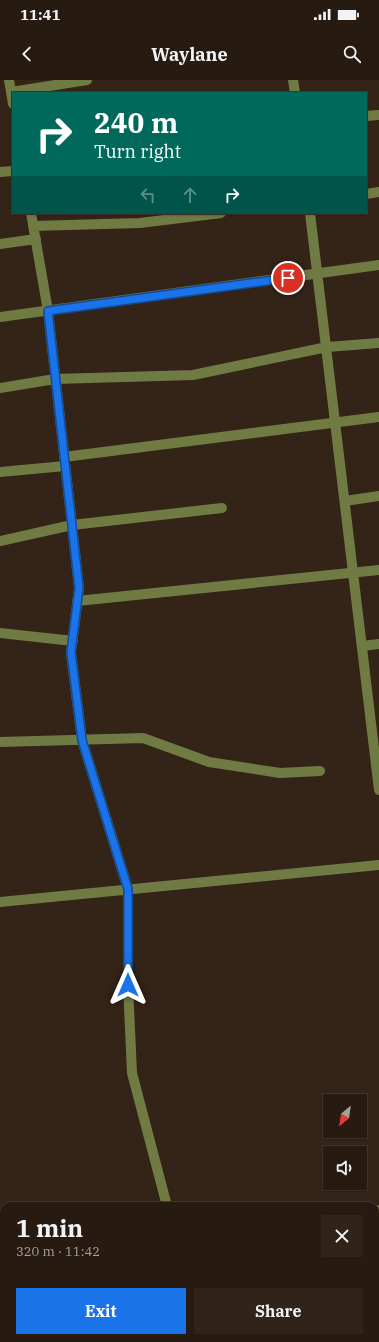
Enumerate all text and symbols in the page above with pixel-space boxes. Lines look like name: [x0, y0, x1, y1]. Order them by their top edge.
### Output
text: 11:41: [20, 5, 61, 24]
icon: back: [16, 43, 38, 65]
text: Waylane: [151, 43, 228, 66]
icon: search: [341, 43, 363, 65]
text: 240 m: [94, 104, 178, 141]
icon: right: [28, 108, 80, 160]
text: Turn right: [94, 140, 181, 163]
icon: left: [137, 184, 159, 206]
icon: ahead: [179, 184, 201, 206]
icon: right: [221, 184, 243, 206]
pin: [271, 261, 305, 295]
icon: arrive: [277, 267, 299, 289]
position arrow: [107, 964, 149, 1006]
north arrow: [323, 1094, 367, 1138]
map controls: [323, 1094, 367, 1190]
button: sound: [323, 1146, 367, 1190]
text: 1 min: [16, 1212, 83, 1244]
button: close: [321, 1215, 363, 1257]
text: 320 m · 11:42: [16, 1243, 100, 1260]
button: Exit: [16, 1288, 186, 1334]
button: Share: [194, 1288, 363, 1334]

